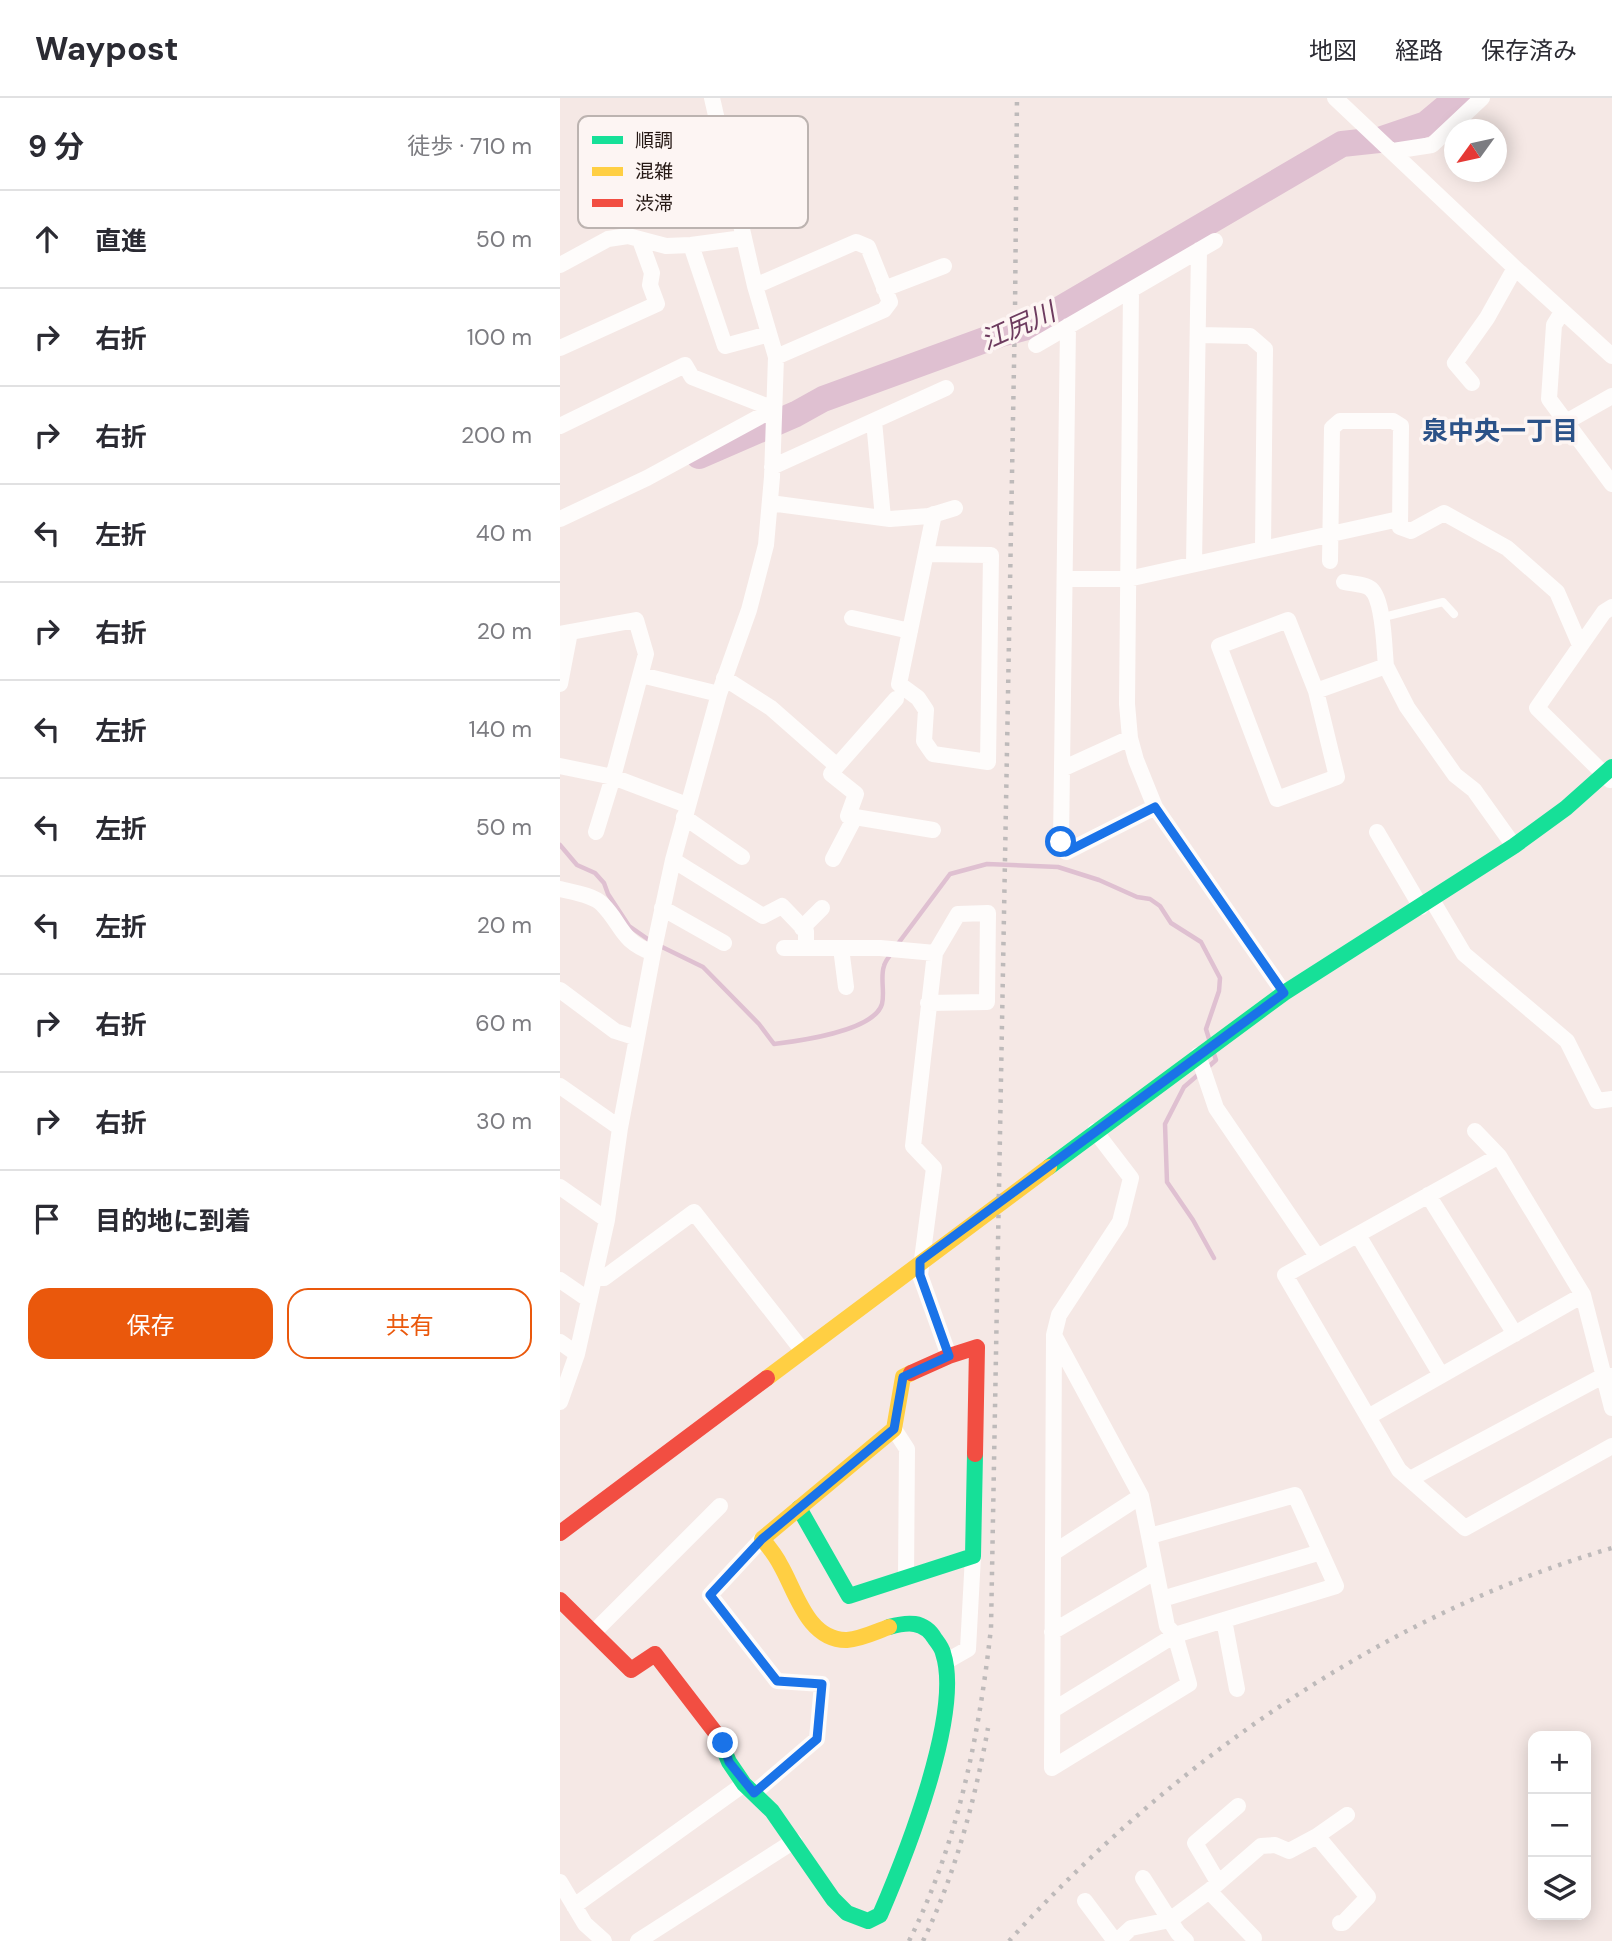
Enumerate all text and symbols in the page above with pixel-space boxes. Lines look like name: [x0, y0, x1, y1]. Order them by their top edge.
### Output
text: Waypost: [35, 27, 178, 70]
text: 地図: [1309, 35, 1357, 66]
text: 経路: [1395, 35, 1443, 66]
text: 保存済み: [1481, 35, 1577, 66]
legend: [578, 116, 808, 228]
north arrow: [1444, 119, 1507, 182]
text: 9 分: [28, 127, 84, 166]
text: 順調: [635, 128, 673, 153]
text: 徒歩 · 710 m: [407, 131, 532, 161]
text: 混雑: [635, 159, 673, 184]
text: 渋滞: [635, 191, 673, 216]
icon: ahead: [28, 220, 66, 258]
text: 直進: [95, 224, 147, 258]
text: 50 m: [476, 224, 532, 254]
water label: 江尻川: [975, 293, 1063, 357]
icon: right: [28, 318, 66, 356]
text: 右折: [95, 322, 147, 356]
text: 100 m: [467, 322, 532, 352]
district label: 泉中央一丁目: [1422, 414, 1578, 448]
icon: right: [28, 416, 66, 454]
text: 右折: [95, 420, 147, 454]
text: 200 m: [461, 420, 532, 450]
icon: left: [28, 514, 66, 552]
text: 左折: [95, 518, 147, 552]
text: 40 m: [476, 518, 532, 548]
icon: right: [28, 612, 66, 650]
text: 右折: [95, 616, 147, 650]
text: 20 m: [477, 616, 532, 646]
icon: left: [28, 710, 66, 748]
text: 左折: [95, 714, 147, 748]
text: 140 m: [469, 714, 532, 744]
icon: left: [28, 808, 66, 846]
text: 左折: [95, 812, 147, 846]
text: 50 m: [476, 812, 532, 842]
route start: [1045, 826, 1076, 857]
icon: left: [28, 906, 66, 944]
text: 左折: [95, 910, 147, 944]
text: 20 m: [477, 910, 532, 940]
icon: right: [28, 1004, 66, 1042]
text: 右折: [95, 1008, 147, 1042]
text: 60 m: [475, 1008, 532, 1038]
icon: right: [28, 1102, 66, 1140]
text: 右折: [95, 1106, 147, 1140]
text: 30 m: [476, 1106, 532, 1136]
icon: arrive: [28, 1200, 66, 1238]
text: 目的地に到着: [95, 1204, 251, 1238]
button: 保存: [28, 1288, 273, 1359]
button: 共有: [287, 1288, 532, 1359]
route end: [707, 1727, 738, 1758]
map controls: [1528, 1731, 1591, 1920]
button: +: [1528, 1731, 1591, 1794]
button: −: [1528, 1794, 1591, 1857]
button: layers: [1528, 1857, 1591, 1920]

